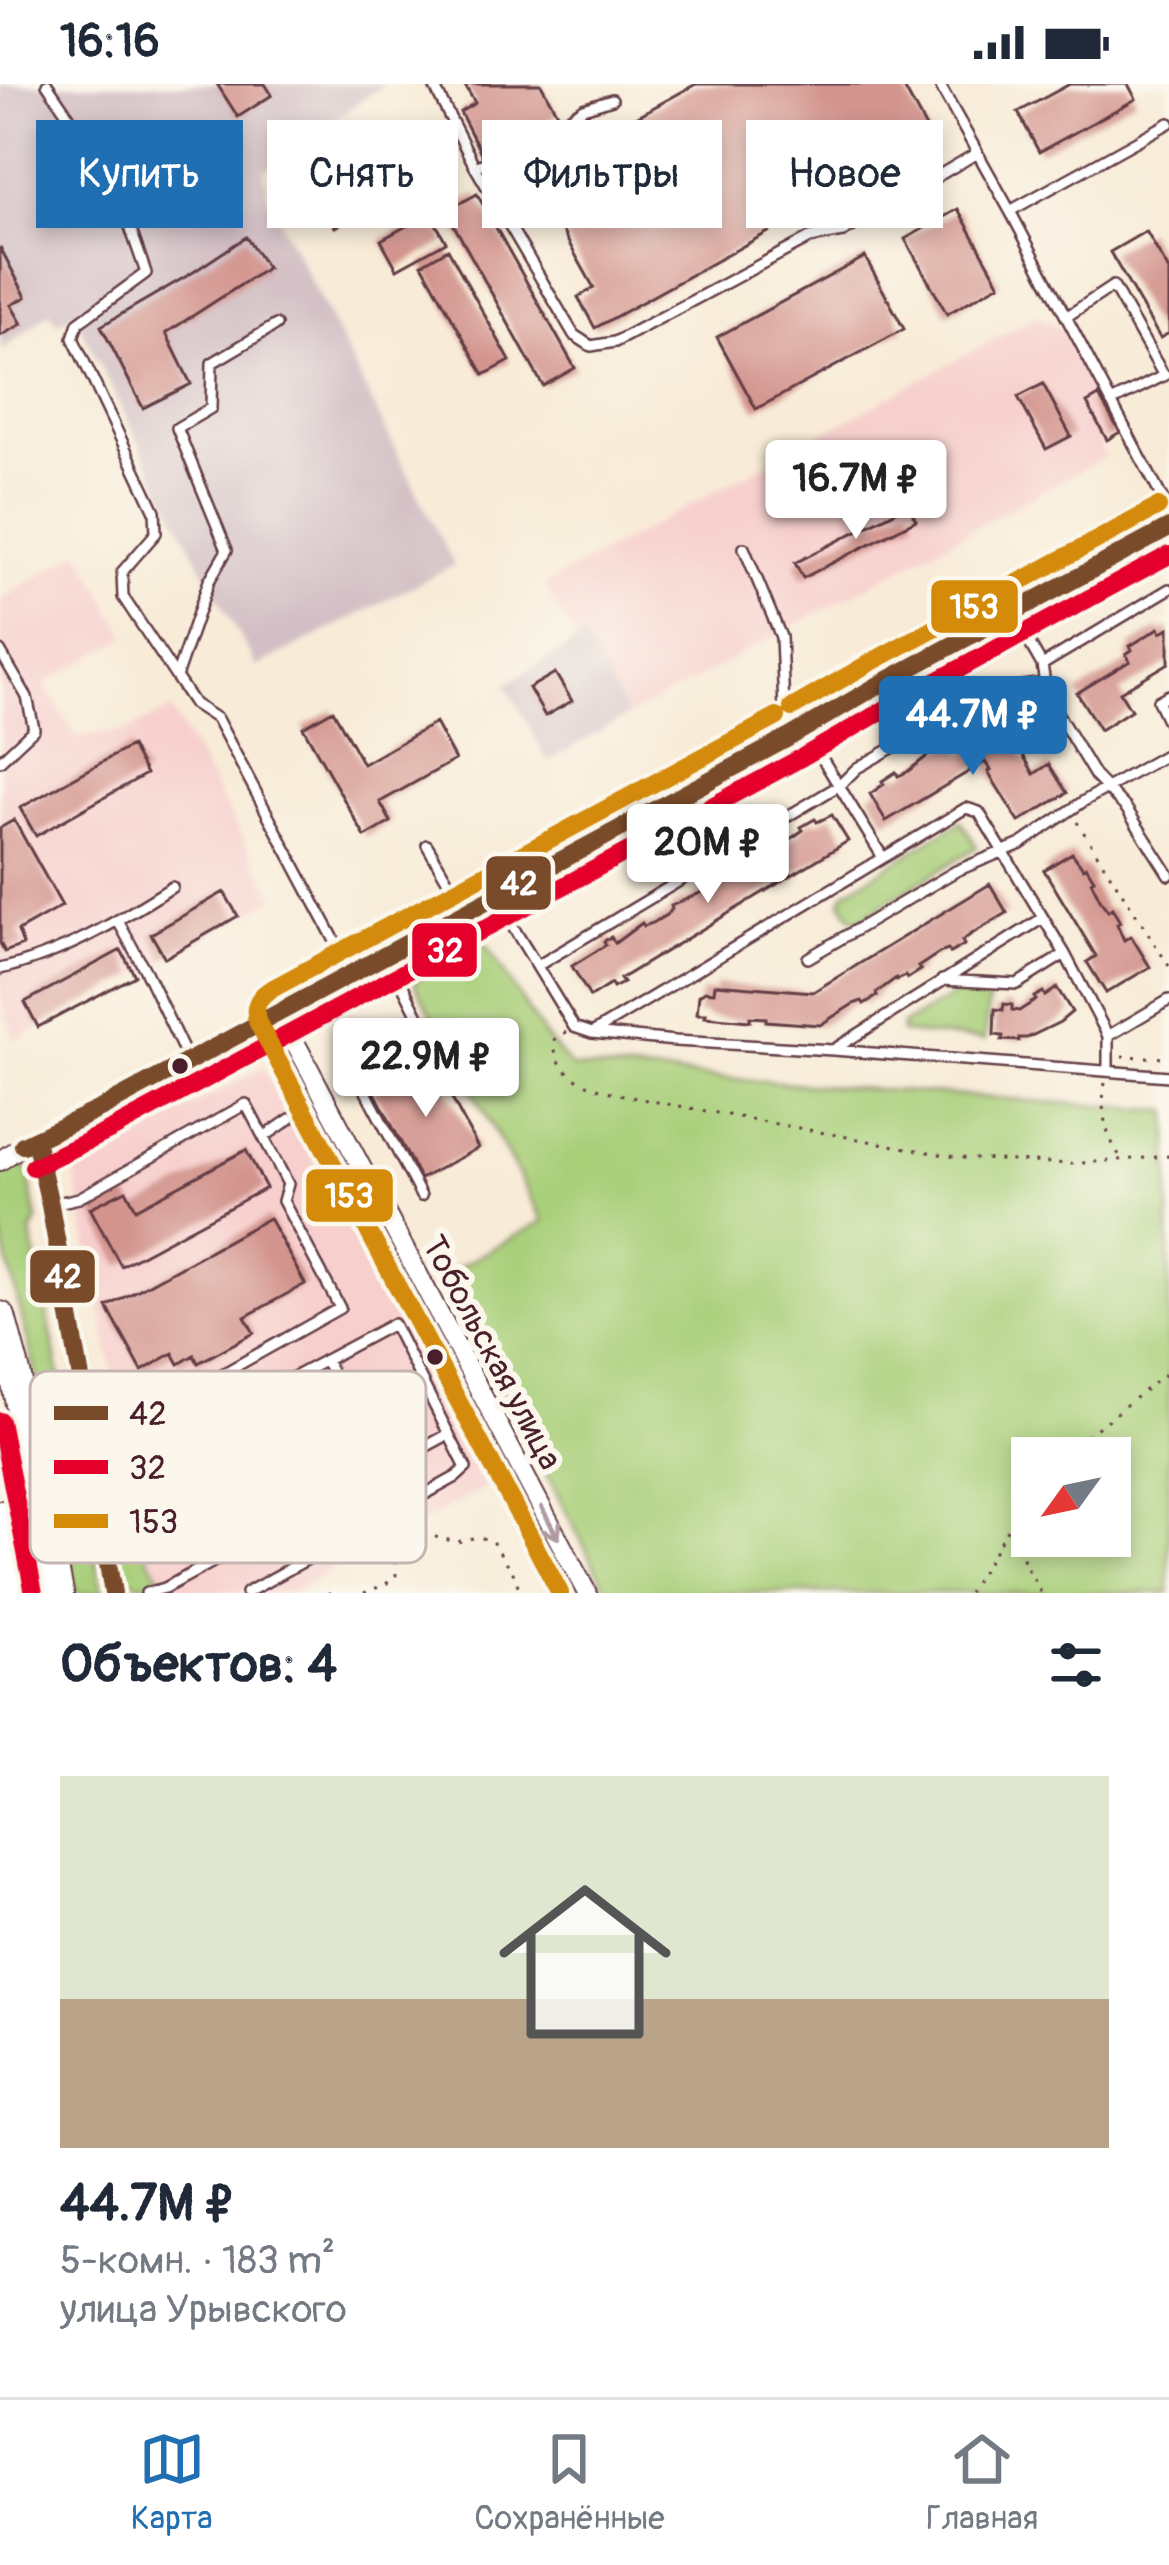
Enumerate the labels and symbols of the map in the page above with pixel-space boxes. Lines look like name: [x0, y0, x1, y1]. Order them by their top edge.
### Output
pin: 16.7M ₽: [745, 440, 967, 542]
line badge: 153: [929, 578, 1020, 635]
text: 153: [949, 587, 999, 628]
pin: 44.7M ₽: [862, 676, 1084, 778]
pin: 20M ₽: [624, 804, 792, 906]
line badge: 42: [484, 854, 553, 912]
text: 42: [500, 864, 538, 905]
line badge: 32: [410, 921, 479, 979]
text: 32: [427, 931, 463, 972]
pin: 22.9M ₽: [315, 1018, 537, 1120]
unlabelled marker: [169, 1055, 191, 1077]
line badge: 153: [304, 1167, 395, 1224]
text: 153: [324, 1176, 374, 1217]
street label: Тобольская улица: [413, 1229, 571, 1477]
line badge: 42: [28, 1248, 97, 1305]
text: 42: [44, 1257, 82, 1298]
unlabelled marker: [424, 1346, 446, 1368]
legend: [30, 1371, 426, 1563]
text: 42: [129, 1394, 167, 1435]
north arrow: [1011, 1437, 1131, 1557]
text: 32: [129, 1448, 166, 1489]
text: 153: [129, 1502, 178, 1543]
one-way arrow: [539, 1505, 562, 1540]

